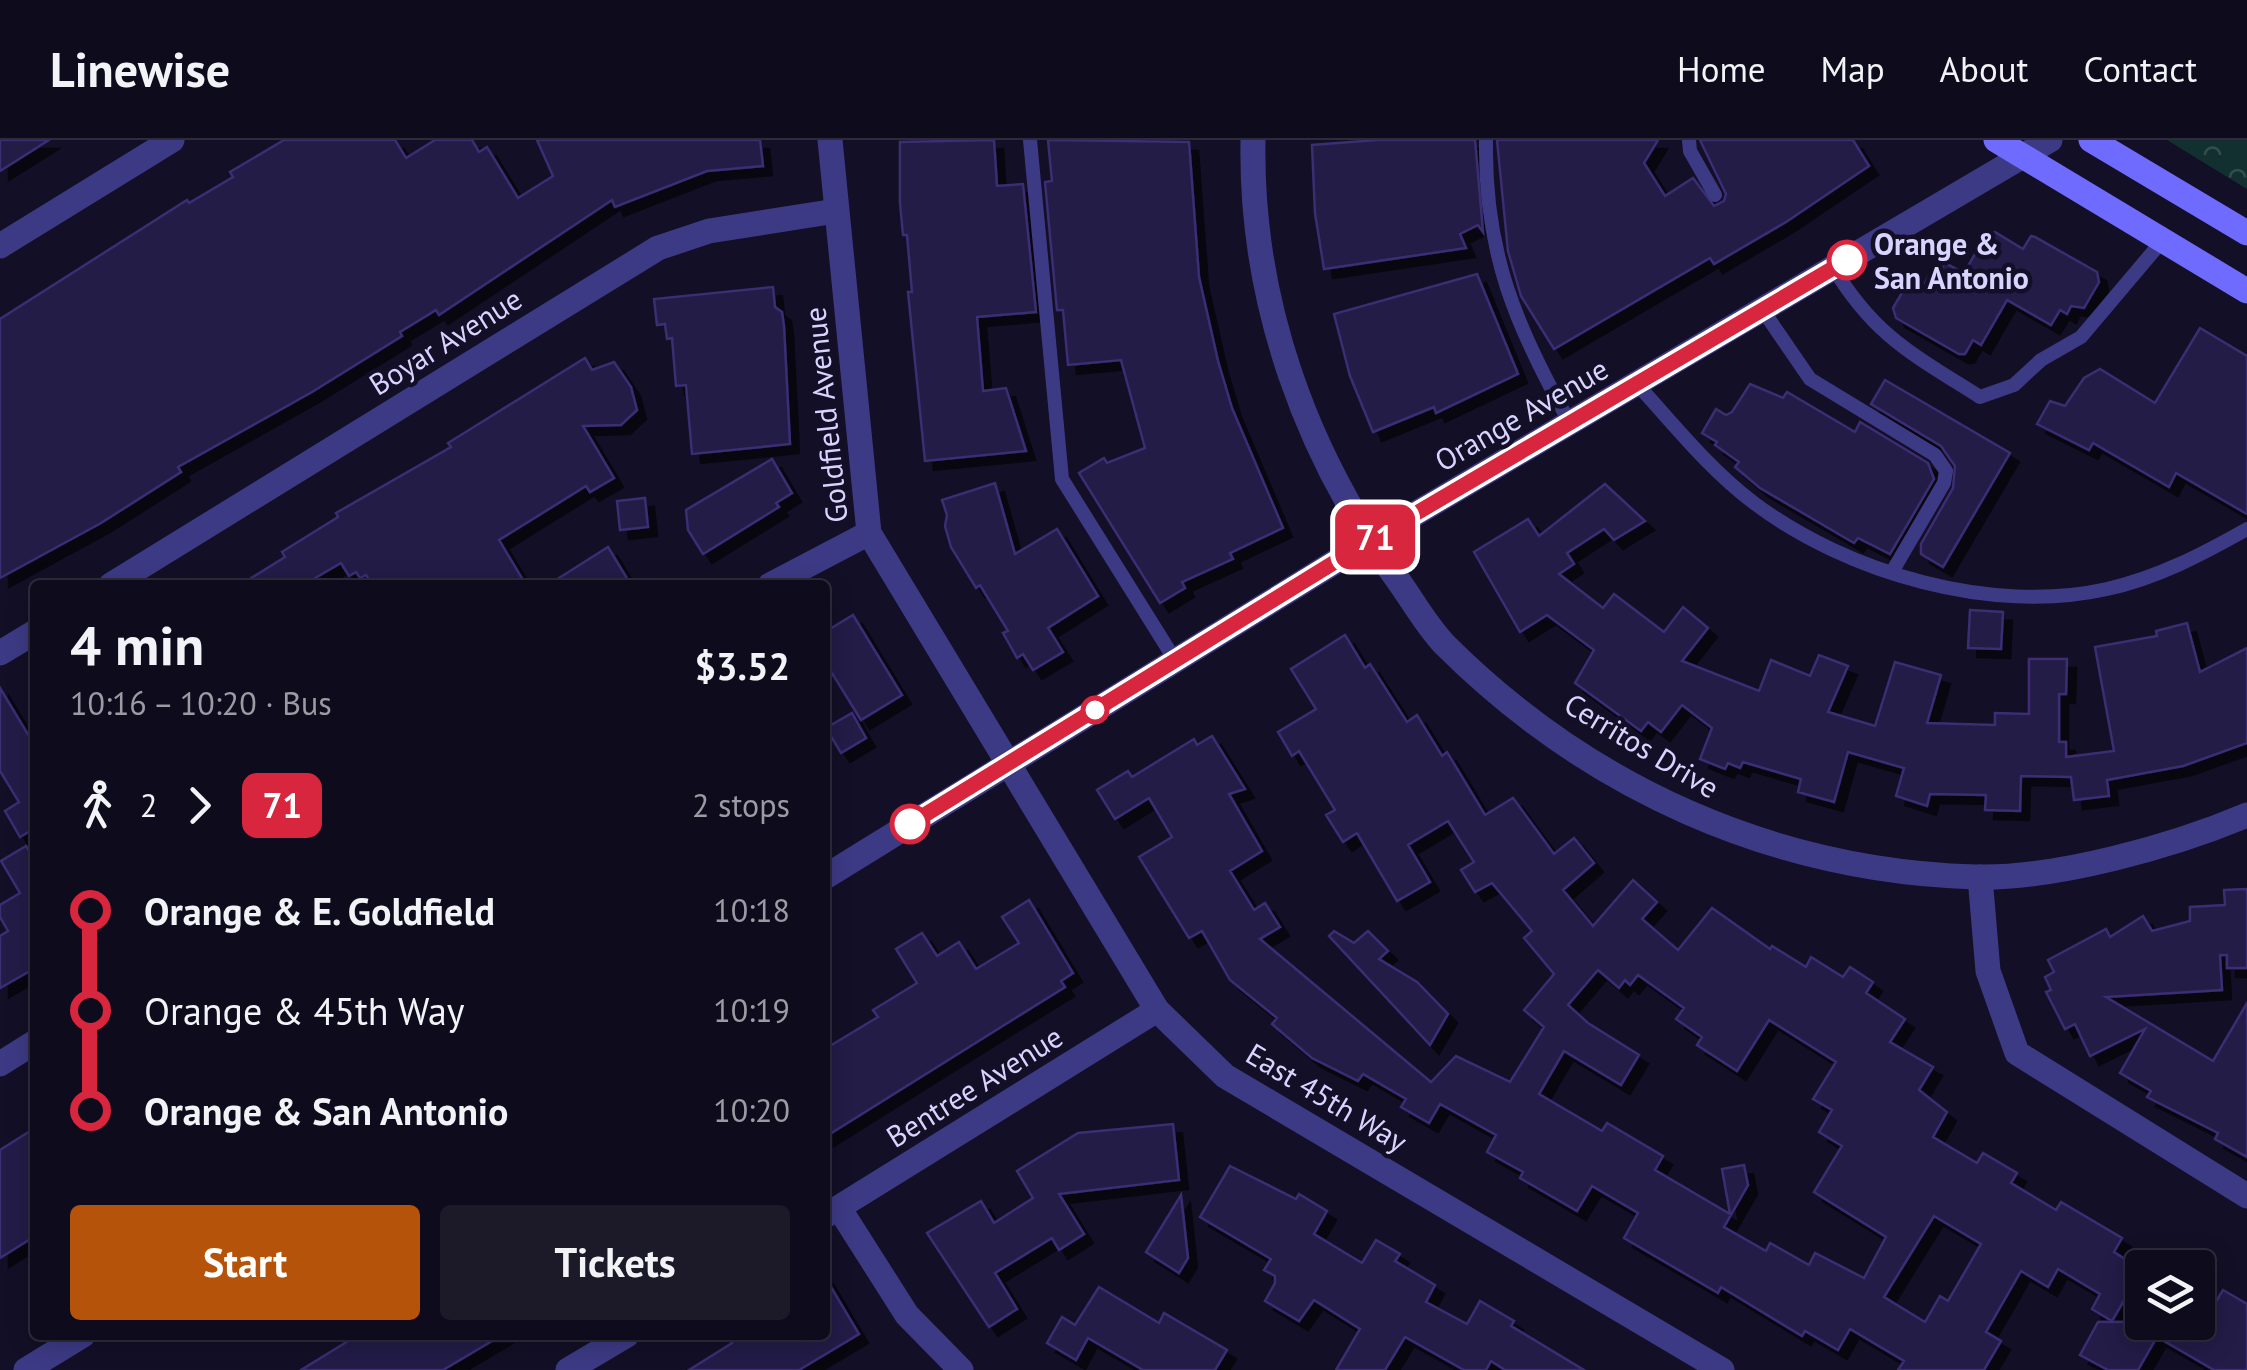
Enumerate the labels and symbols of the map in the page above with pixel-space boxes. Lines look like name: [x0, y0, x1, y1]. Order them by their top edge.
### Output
place label: Orange & San Antonio: [1874, 224, 2029, 297]
marker: Orange & San Antonio: [1828, 241, 1866, 279]
street label: Boyar Avenue: [361, 279, 529, 403]
street label: Goldfield Avenue: [794, 305, 856, 525]
street label: Orange Avenue: [1427, 349, 1615, 479]
line badge: 71: [1330, 504, 1420, 570]
street label: Cerritos Drive: [1558, 684, 1726, 806]
unlabelled marker: [1082, 697, 1108, 723]
unlabelled marker: [891, 805, 929, 843]
street label: Bentree Avenue: [879, 1016, 1069, 1156]
street label: East 45th Way: [1239, 1034, 1415, 1160]

